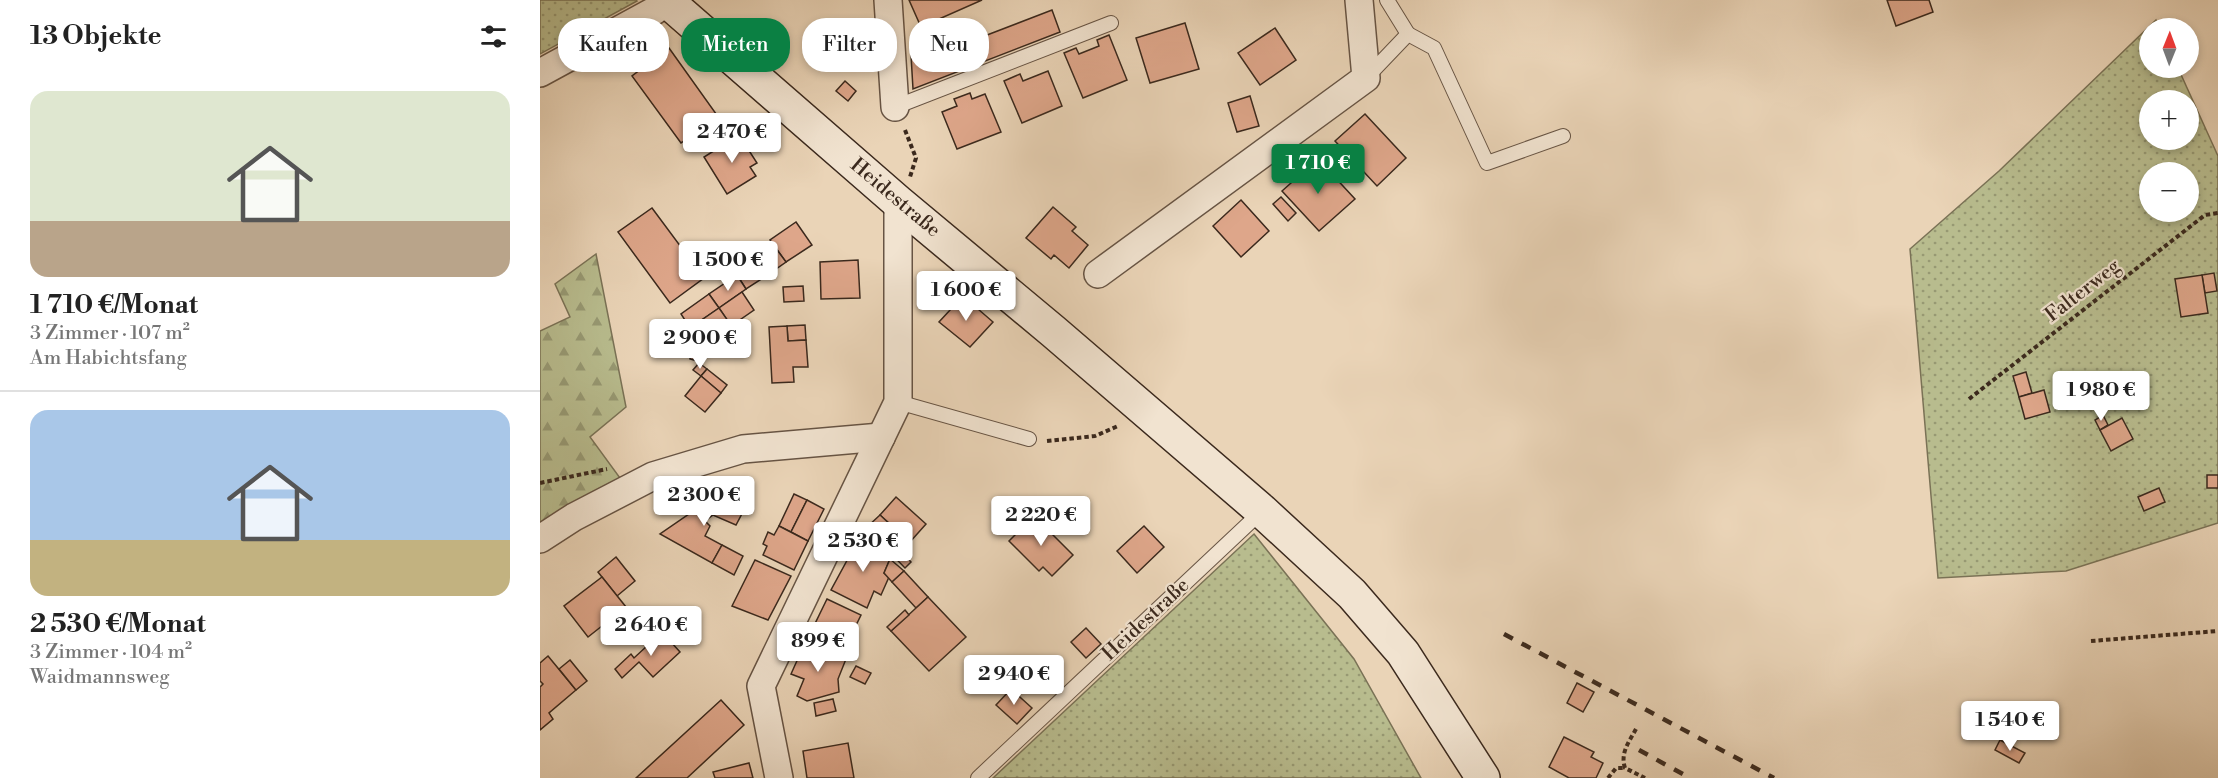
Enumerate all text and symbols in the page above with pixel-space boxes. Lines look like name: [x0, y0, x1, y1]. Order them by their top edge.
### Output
chip: Kaufen: [558, 18, 669, 72]
chip: Mieten: [681, 18, 790, 72]
chip: Filter: [802, 18, 897, 72]
chip: Neu: [909, 18, 989, 72]
north arrow: [2139, 18, 2199, 78]
map controls: [2139, 18, 2199, 222]
text: 13 Objekte: [30, 20, 162, 52]
icon: filters: [477, 20, 510, 53]
button: +: [2139, 90, 2199, 150]
pin: 2 470 €: [677, 113, 787, 164]
text: 2 470 €: [697, 120, 767, 145]
icon: home: [216, 130, 324, 238]
pin: 1 710 €: [1263, 144, 1373, 195]
text: 1 710 €: [1286, 151, 1350, 176]
street label: Heidestraße: [845, 153, 945, 243]
button: −: [2139, 162, 2199, 222]
pin: 1 500 €: [673, 241, 783, 292]
text: 1 500 €: [693, 248, 763, 273]
street label: Falterweg: [2040, 254, 2126, 328]
pin: 1 600 €: [911, 271, 1021, 322]
text: 1 600 €: [931, 278, 1001, 303]
text: 1 710 €/Monat: [30, 289, 198, 321]
pin: 2 900 €: [645, 319, 755, 370]
text: 3 Zimmer · 107 m²: [30, 321, 190, 346]
text: 2 900 €: [663, 326, 737, 351]
text: Am Habichtsfang: [30, 346, 187, 371]
pin: 1 980 €: [2046, 371, 2156, 422]
text: 1 980 €: [2067, 378, 2135, 403]
icon: home: [216, 449, 324, 557]
pin: 2 300 €: [649, 476, 759, 527]
text: 2 300 €: [667, 483, 741, 508]
pin: 2 220 €: [986, 496, 1096, 547]
text: 2 220 €: [1005, 503, 1077, 528]
pin: 2 530 €: [808, 522, 918, 573]
text: 2 530 €: [828, 529, 898, 554]
street label: Heidestraße: [1097, 573, 1195, 667]
pin: 2 640 €: [596, 606, 706, 657]
text: 2 530 €/Monat: [30, 608, 206, 640]
text: 2 640 €: [615, 613, 687, 638]
pin: 899 €: [776, 622, 860, 673]
text: 899 €: [791, 629, 845, 654]
text: 3 Zimmer · 104 m²: [30, 640, 192, 665]
pin: 2 940 €: [959, 655, 1069, 706]
text: 2 940 €: [978, 662, 1050, 687]
text: Waidmannsweg: [30, 665, 170, 690]
pin: 1 540 €: [1955, 701, 2065, 752]
text: 1 540 €: [1975, 708, 2045, 733]

